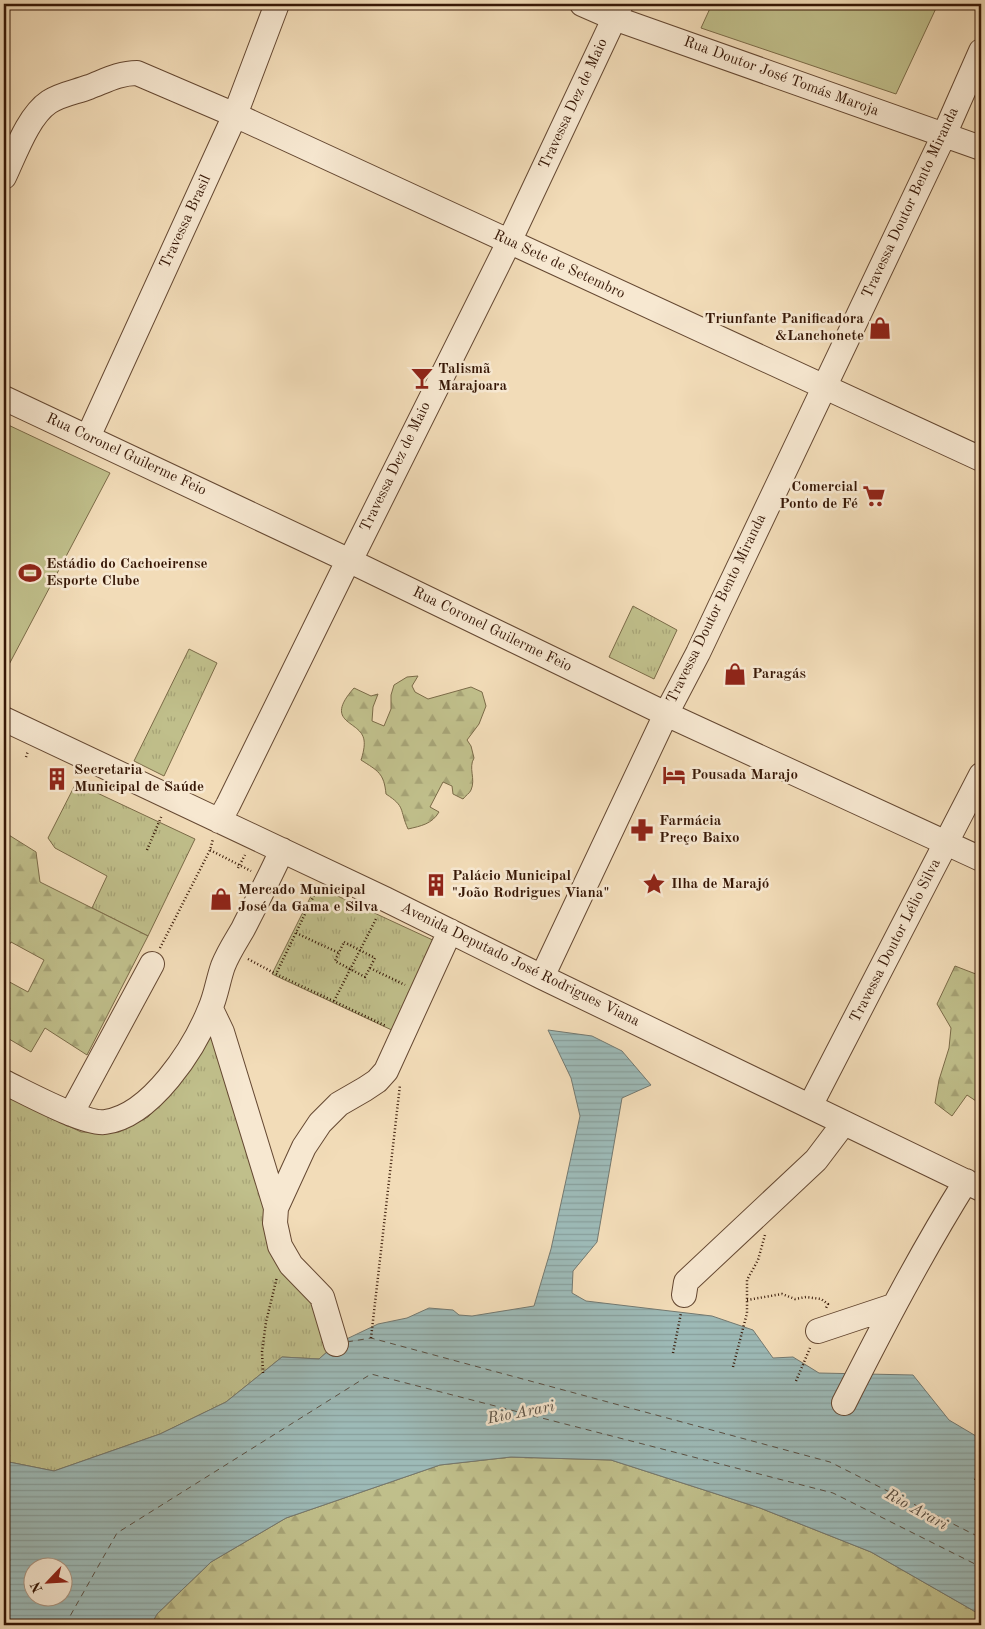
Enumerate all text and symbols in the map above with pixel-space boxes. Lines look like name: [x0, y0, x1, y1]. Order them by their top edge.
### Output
street label: Rua Doutor José Tomás Maroja: [681, 35, 881, 120]
street label: Travessa Dez de Maio: [537, 36, 611, 172]
street label: Travessa Doutor Bento Miranda: [860, 105, 962, 301]
street label: Travessa Brasil: [158, 173, 214, 271]
street label: Rua Sete de Setembro: [491, 228, 627, 302]
place label: Triunfante Panificadora &Lanchonete: [705, 312, 864, 344]
shop icon: Triunfante Panificadora &Lanchonete: [867, 315, 893, 341]
place label: Talismã Marajoara: [438, 362, 508, 394]
bar icon: Talismã Marajoara: [409, 365, 435, 391]
street label: Travessa Dez de Maio: [358, 400, 434, 534]
street label: Rua Coronel Guilerme Feio: [43, 411, 209, 499]
place label: Comercial Ponto de Fé: [779, 480, 858, 512]
supermarket icon: Comercial Ponto de Fé: [861, 483, 887, 509]
street label: Travessa Doutor Bento Miranda: [665, 511, 770, 706]
place label: Estádio do Cachoeirense Esporte Clube: [46, 557, 207, 589]
sports icon: Estádio do Cachoeirense Esporte Clube: [17, 560, 43, 586]
street label: Rua Coronel Guilerme Feio: [410, 585, 574, 675]
shop icon: Paragás: [722, 661, 748, 687]
place label: Paragás: [752, 667, 806, 682]
hotel icon: Pousada Marajo: [661, 762, 687, 788]
place label: Secretaria Municipal de Saúde: [74, 763, 204, 795]
building icon: Secretaria Municipal de Saúde: [44, 766, 70, 792]
place label: Pousada Marajo: [691, 768, 798, 783]
place label: Farmácia Preço Baixo: [659, 814, 740, 846]
pharmacy icon: Farmácia Preço Baixo: [629, 817, 655, 843]
street label: Travessa Doutor Lélio Silva: [848, 856, 944, 1025]
place label: Palácio Municipal "João Rodrigues Viana": [452, 869, 609, 901]
place icon: Ilha de Marajó: [641, 871, 667, 897]
building icon: Palácio Municipal "João Rodrigues Viana": [423, 872, 449, 898]
place label: Ilha de Marajó: [671, 877, 769, 892]
place label: Mercado Municipal José da Gama e Silva: [238, 883, 378, 915]
shop icon: Mercado Municipal José da Gama e Silva: [208, 886, 234, 912]
street label: Avenida Deputado José Rodrigues Viana: [398, 900, 642, 1030]
water label: Rio Arari: [485, 1399, 557, 1428]
water label: Rio Arari: [881, 1486, 950, 1534]
north arrow: [22, 1556, 72, 1606]
text: N: [28, 1579, 46, 1595]

